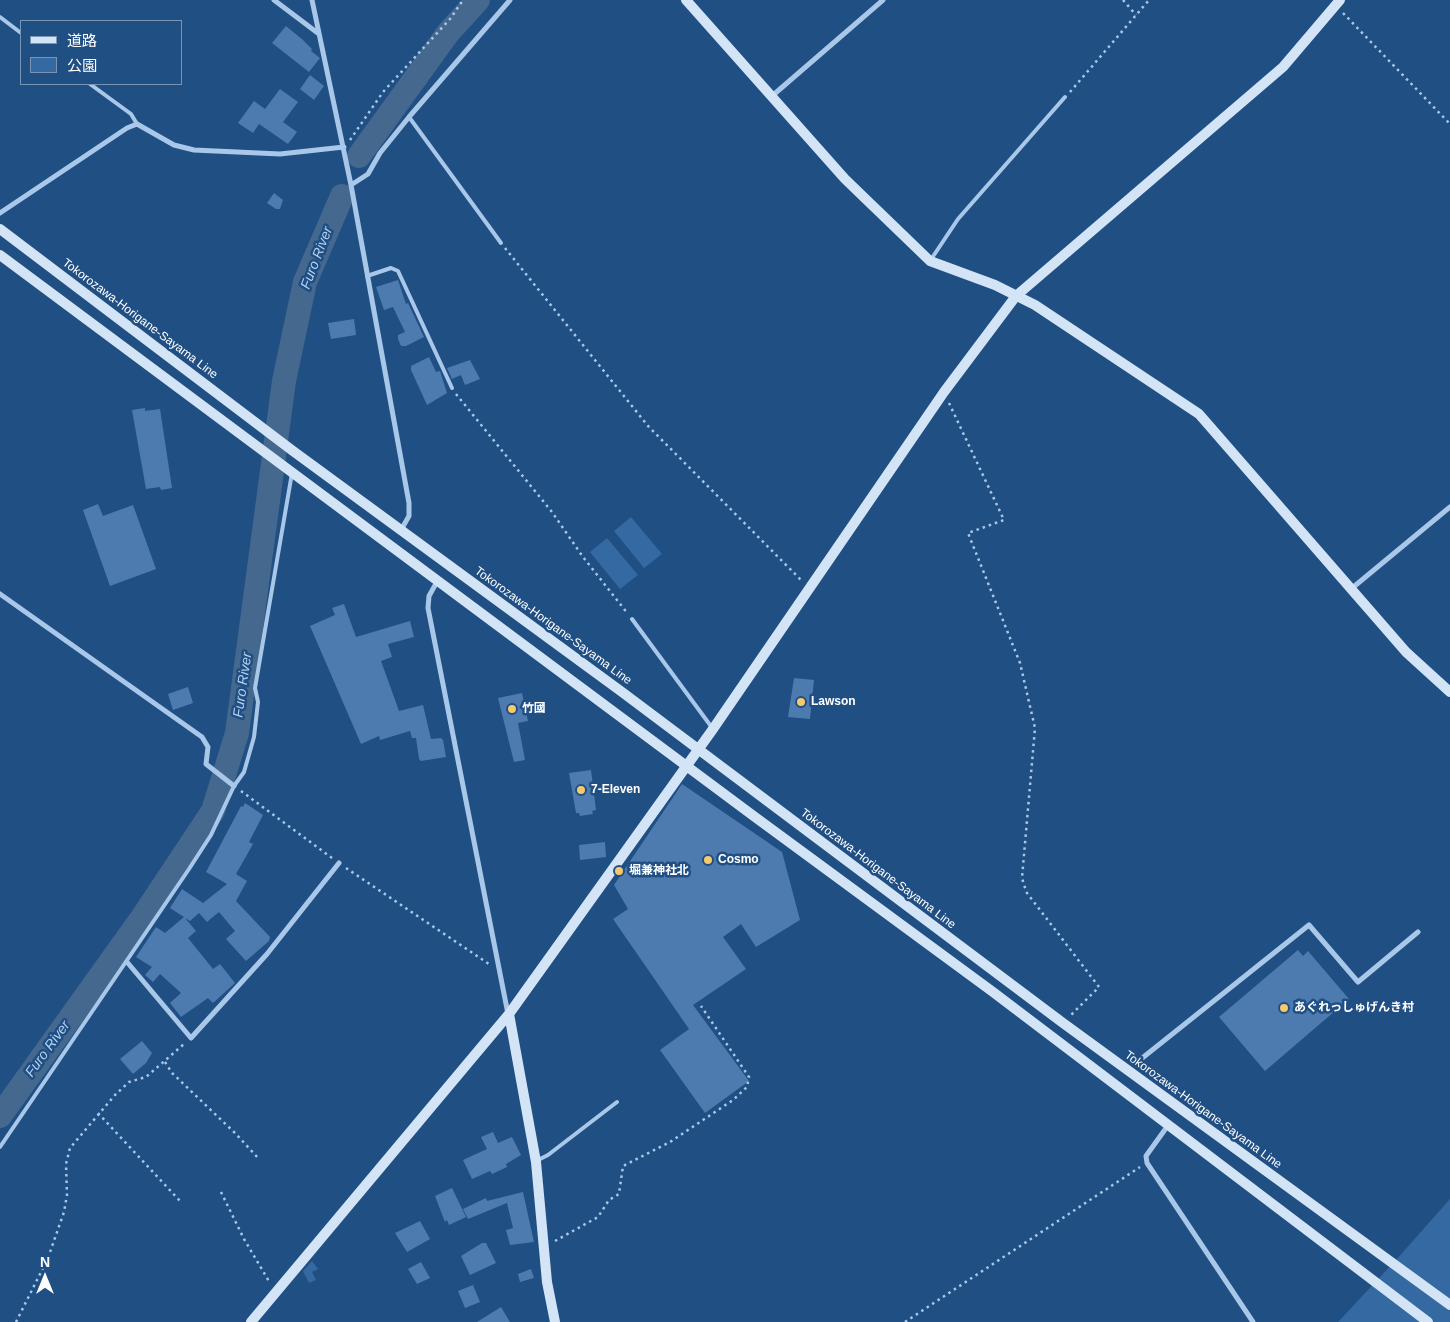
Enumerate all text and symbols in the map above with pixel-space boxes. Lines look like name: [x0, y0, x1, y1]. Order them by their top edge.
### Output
legend: [20, 20, 182, 85]
text: 道路: [67, 32, 97, 49]
text: 公園: [67, 57, 97, 74]
water label: Furo River: [297, 224, 337, 292]
street label: Tokorozawa-Horigane-Sayama Line: [59, 256, 221, 382]
street label: Tokorozawa-Horigane-Sayama Line: [472, 564, 634, 688]
water label: Furo River: [230, 651, 256, 719]
place label: Lawson: [811, 695, 856, 709]
marker: Lawson: [795, 696, 807, 708]
place label: 竹國: [522, 702, 546, 716]
marker: 竹國: [506, 703, 518, 715]
place label: 7-Eleven: [591, 783, 640, 797]
marker: 7-Eleven: [575, 784, 587, 796]
street label: Tokorozawa-Horigane-Sayama Line: [797, 806, 959, 932]
place label: Cosmo: [718, 853, 759, 867]
marker: Cosmo: [702, 854, 714, 866]
place label: 堀兼神社北: [629, 864, 689, 878]
marker: 堀兼神社北: [613, 865, 625, 877]
place label: あぐれっしゅげんき村: [1294, 1001, 1414, 1015]
marker: あぐれっしゅげんき村: [1278, 1002, 1290, 1014]
water label: Furo River: [22, 1018, 74, 1080]
street label: Tokorozawa-Horigane-Sayama Line: [1122, 1048, 1284, 1172]
north arrow: [20, 1252, 70, 1302]
text: N: [40, 1254, 50, 1270]

